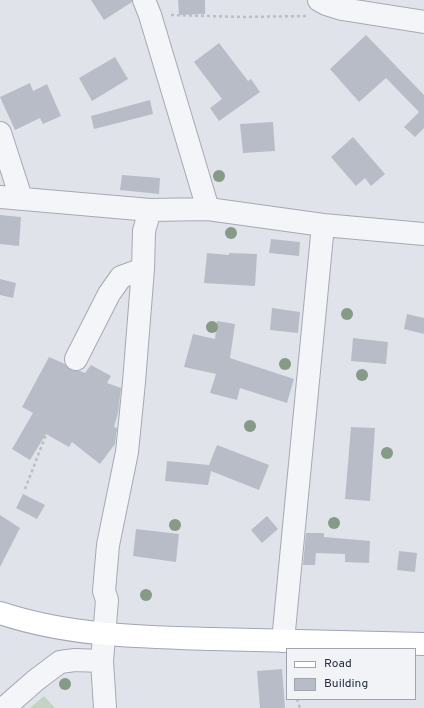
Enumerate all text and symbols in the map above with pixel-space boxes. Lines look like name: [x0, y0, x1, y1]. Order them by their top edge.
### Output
legend: [286, 648, 416, 700]
text: Road: [324, 656, 352, 672]
text: Building: [324, 676, 368, 692]

